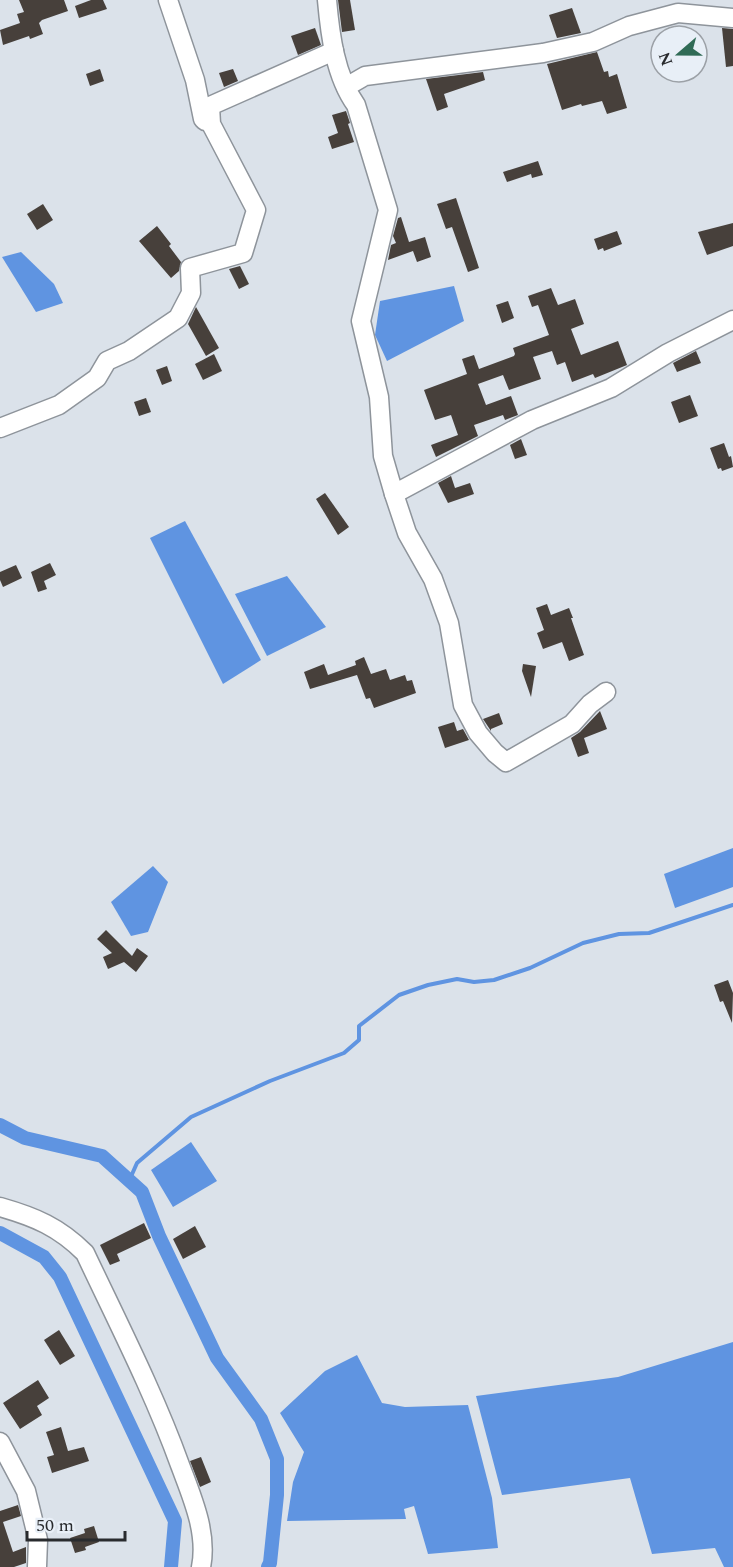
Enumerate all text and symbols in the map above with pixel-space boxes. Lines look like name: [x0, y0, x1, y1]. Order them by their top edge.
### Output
north arrow: [649, 24, 709, 84]
text: N: [652, 49, 679, 69]
scale bar: [27, 1504, 124, 1542]
text: 50 m: [36, 1512, 74, 1539]

